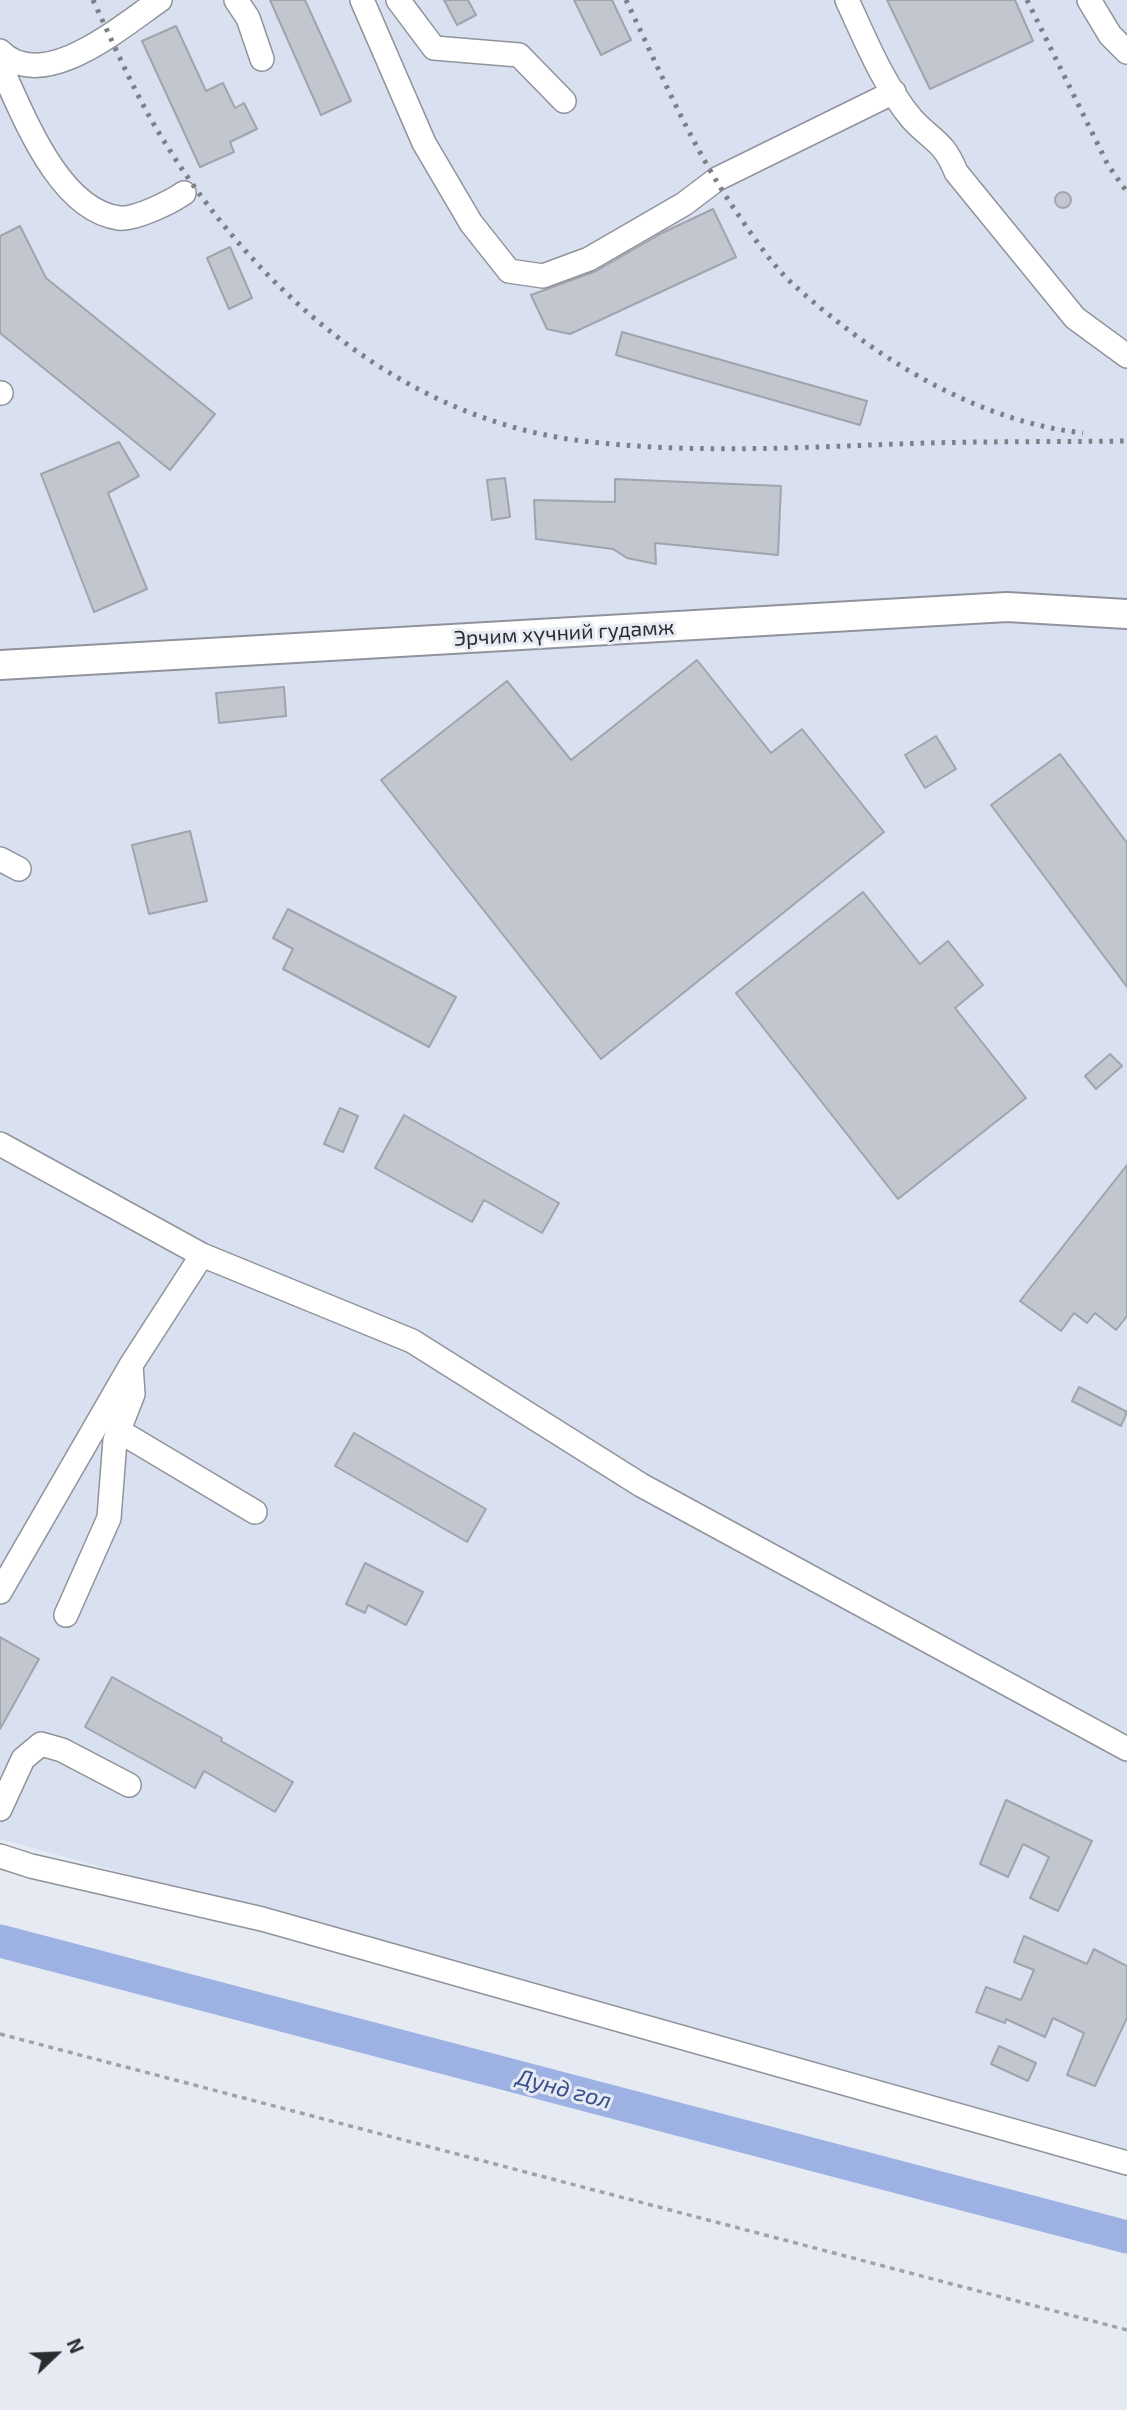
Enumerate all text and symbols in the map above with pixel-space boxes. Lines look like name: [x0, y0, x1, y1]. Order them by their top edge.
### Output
street label: Эрчим хүчний гудамж: [453, 615, 675, 651]
water label: Дунд гол: [513, 2063, 615, 2115]
north arrow: [21, 2319, 91, 2389]
text: N: [63, 2335, 89, 2356]

